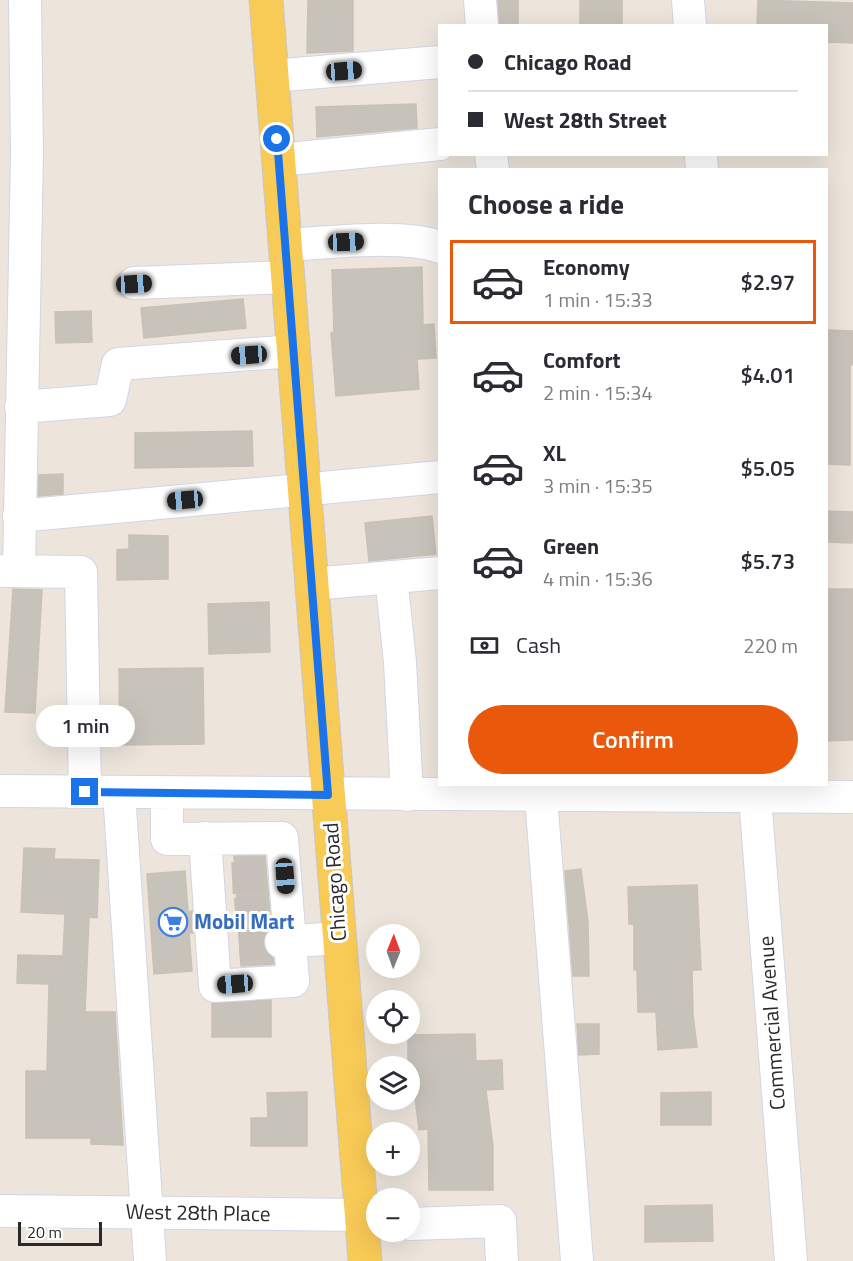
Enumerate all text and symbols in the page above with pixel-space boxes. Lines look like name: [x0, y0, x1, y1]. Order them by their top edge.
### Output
text: Chicago Road: [504, 45, 632, 79]
car: [325, 61, 363, 81]
text: West 28th Street: [504, 103, 667, 137]
route start: [263, 125, 290, 152]
text: Choose a ride: [468, 183, 624, 224]
car: [328, 232, 364, 252]
text: Economy: [543, 250, 630, 284]
icon: car: [471, 255, 525, 309]
text: $2.97: [740, 265, 795, 299]
car: [116, 274, 152, 294]
text: 1 min · 15:33: [543, 284, 653, 315]
text: Comfort: [543, 343, 621, 377]
car: [230, 345, 268, 365]
icon: car: [471, 348, 525, 402]
text: $4.01: [740, 358, 795, 392]
text: 2 min · 15:34: [543, 377, 653, 408]
text: XL: [543, 436, 566, 470]
icon: car: [471, 441, 525, 495]
text: $5.05: [740, 451, 795, 485]
text: 3 min · 15:35: [543, 470, 653, 501]
car: [166, 489, 204, 511]
text: Green: [543, 529, 599, 563]
icon: car: [471, 534, 525, 588]
text: $5.73: [740, 544, 795, 578]
text: 4 min · 15:36: [543, 563, 653, 594]
text: Cash: [516, 628, 561, 662]
icon: cash: [468, 629, 501, 662]
text: 220 m: [743, 630, 798, 661]
callout: 1 min: [36, 705, 134, 747]
button: Confirm: [468, 705, 798, 774]
text: 1 min: [61, 710, 110, 741]
route end: [71, 778, 98, 805]
street label: Chicago Road: [314, 822, 354, 943]
car: [275, 857, 295, 895]
place label: Mobil Mart: [194, 905, 295, 937]
supermarket icon: Mobil Mart: [157, 906, 189, 938]
north arrow: [366, 924, 420, 978]
map controls: [366, 924, 420, 1242]
street label: Commercial Avenue: [749, 935, 793, 1111]
car: [216, 974, 254, 994]
button: locate: [366, 990, 420, 1044]
button: layers: [366, 1056, 420, 1110]
button: +: [366, 1122, 420, 1176]
button: −: [366, 1188, 420, 1242]
street label: West 28th Place: [125, 1195, 271, 1229]
scale bar: [18, 1219, 102, 1246]
text: 20 m: [27, 1220, 62, 1244]

